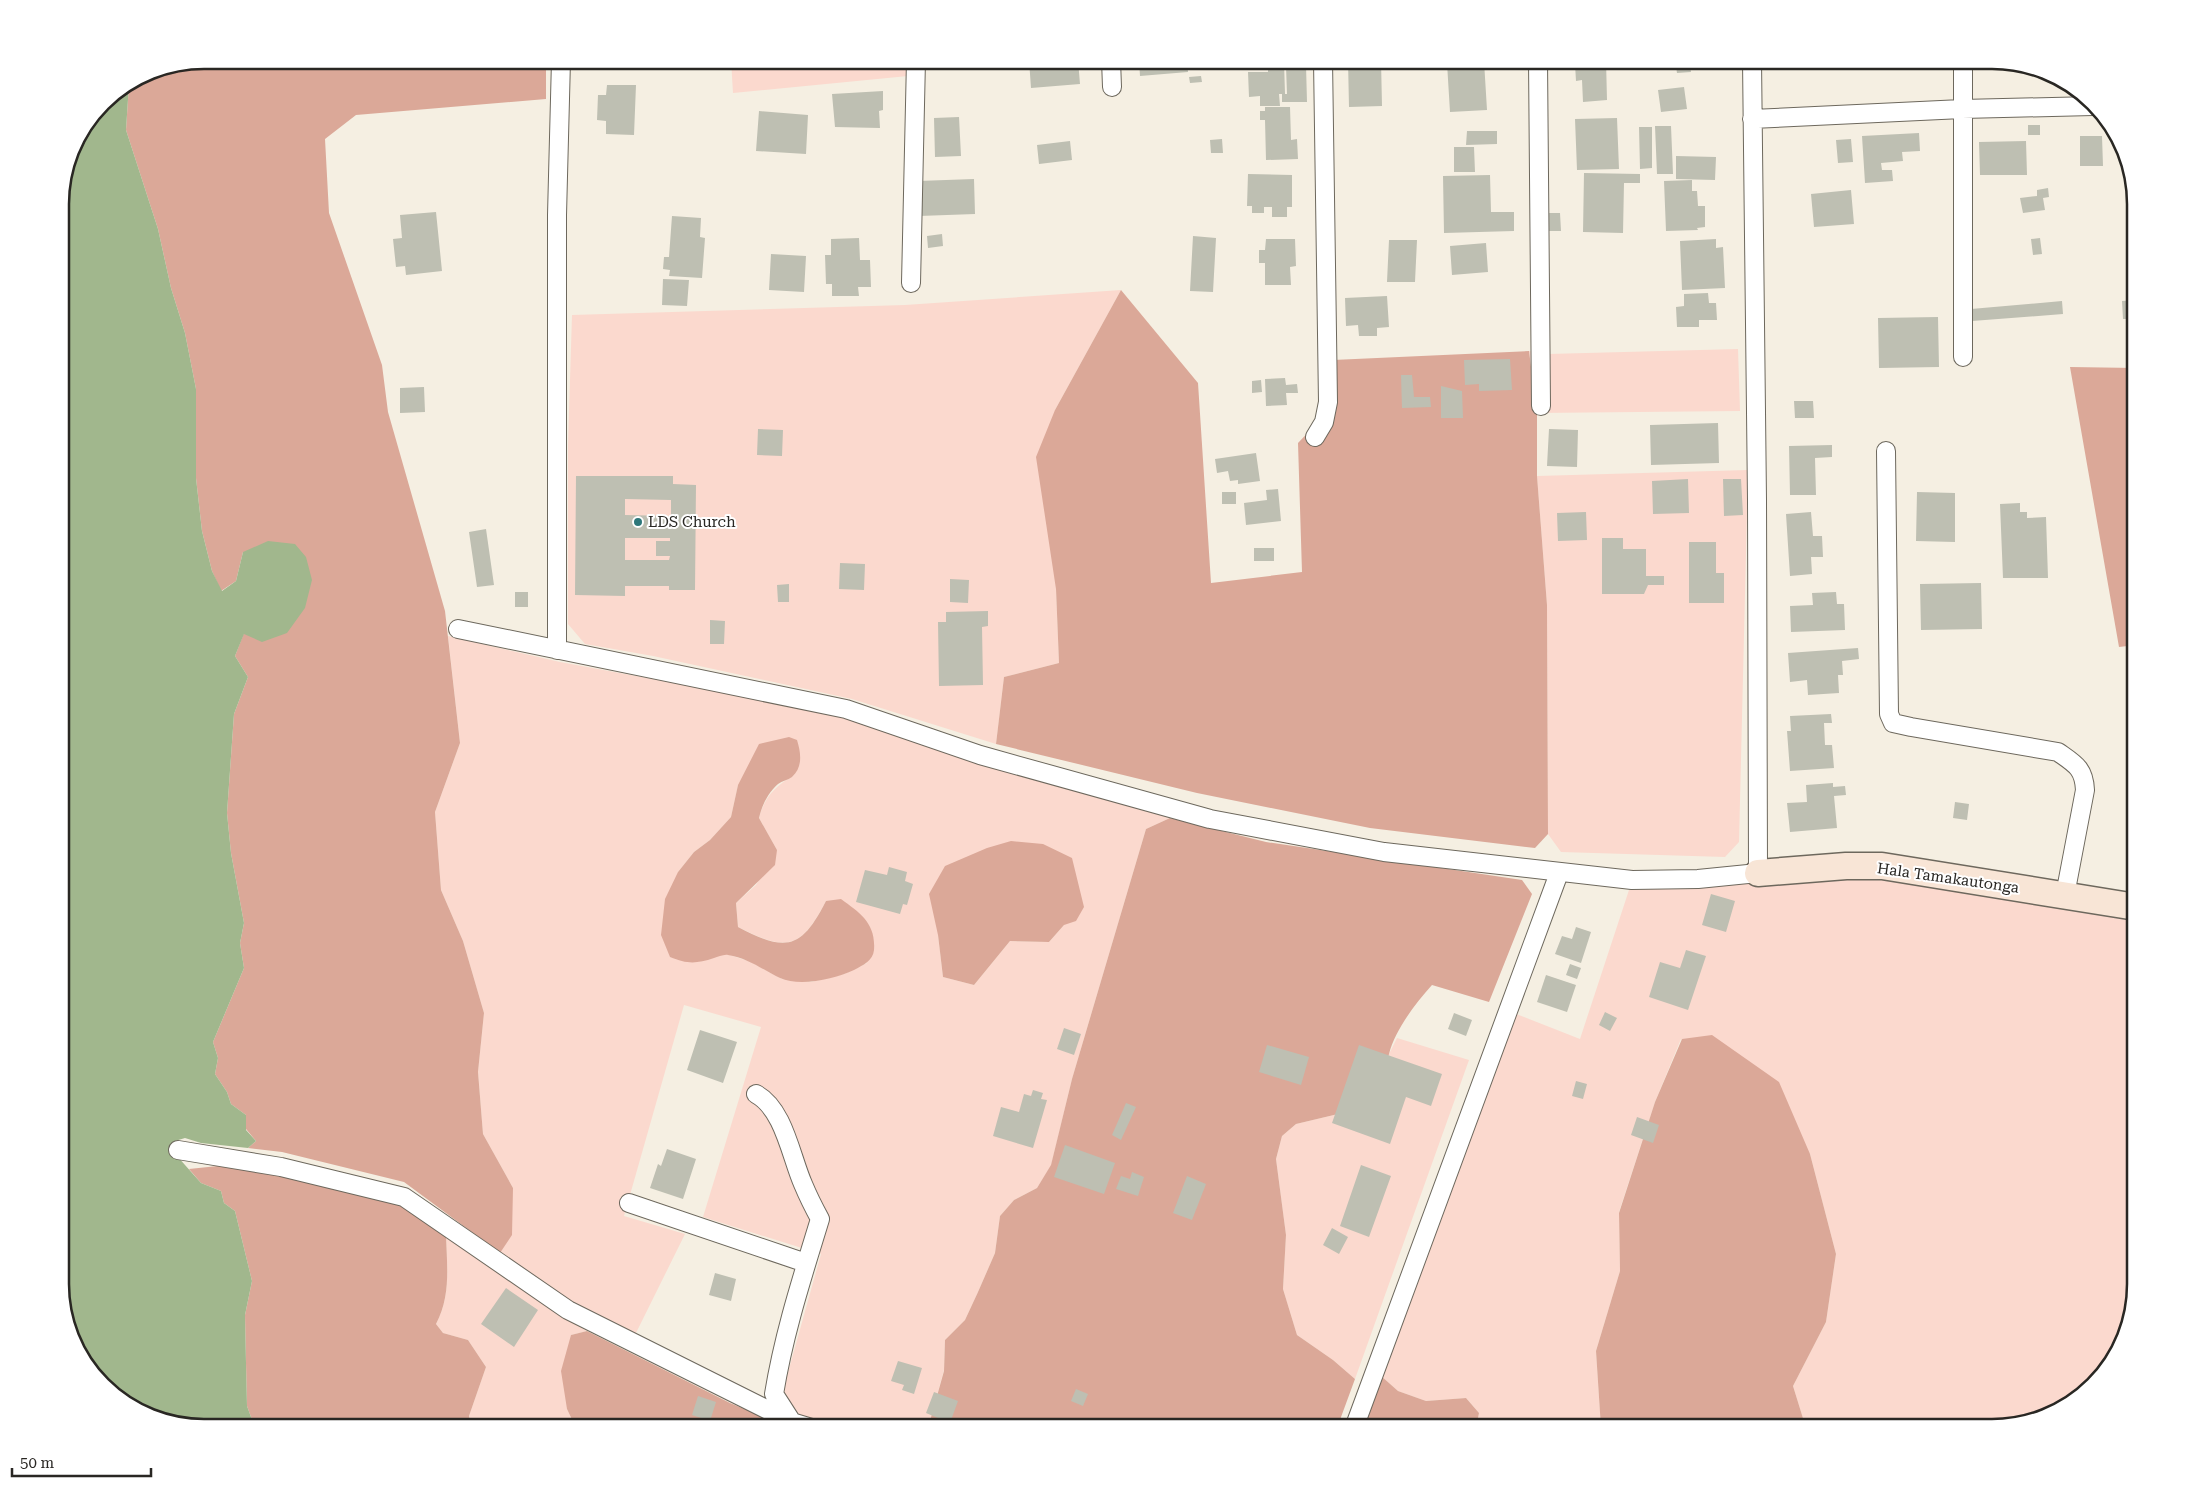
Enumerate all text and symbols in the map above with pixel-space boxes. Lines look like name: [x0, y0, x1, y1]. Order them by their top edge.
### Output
place label: LDS Church: [648, 513, 736, 531]
marker: LDS Church: [632, 516, 644, 528]
street label: Hala Tamakautonga: [1876, 859, 2020, 897]
scale bar: [12, 1446, 151, 1478]
text: 50 m: [20, 1454, 55, 1472]

